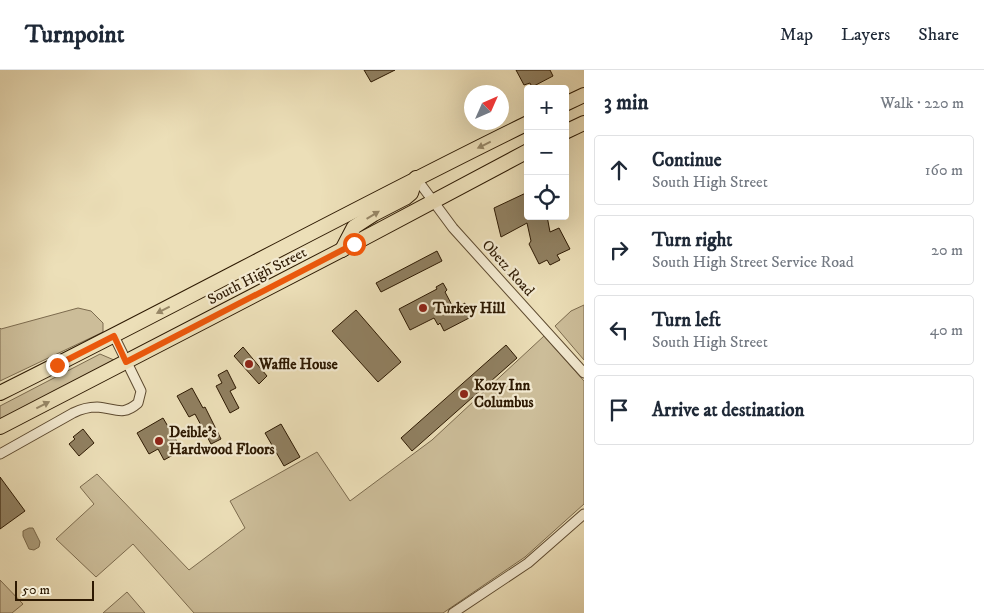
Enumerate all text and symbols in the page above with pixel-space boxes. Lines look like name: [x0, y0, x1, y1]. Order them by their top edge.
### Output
text: Turnpoint: [25, 20, 124, 50]
text: Map: [780, 24, 813, 46]
text: Layers: [841, 24, 890, 46]
text: Share: [918, 24, 959, 46]
north arrow: [464, 85, 509, 130]
map controls: [524, 85, 569, 220]
button: +: [524, 85, 569, 130]
text: 3 min: [604, 90, 649, 116]
text: Walk · 220 m: [880, 93, 964, 113]
button: −: [524, 130, 569, 175]
one-way arrow: [477, 141, 491, 149]
text: Continue: [652, 149, 722, 172]
icon: ahead: [605, 156, 633, 184]
text: 160 m: [925, 160, 963, 180]
text: South High Street: [652, 172, 768, 192]
button: locate: [524, 175, 569, 220]
one-way arrow: [367, 211, 380, 220]
text: Turn right: [652, 229, 732, 252]
route start: [343, 233, 366, 256]
street label: Obetz Road: [478, 236, 539, 301]
icon: right: [605, 236, 633, 264]
text: 20 m: [931, 240, 963, 260]
street label: South High Street: [204, 243, 310, 309]
text: South High Street Service Road: [652, 252, 854, 272]
place label: Turkey Hill: [432, 299, 506, 318]
marker: Turkey Hill: [417, 302, 429, 314]
one-way arrow: [156, 306, 170, 314]
text: Turn left: [652, 309, 721, 332]
icon: left: [605, 316, 633, 344]
text: 40 m: [930, 320, 963, 340]
text: South High Street: [652, 332, 768, 352]
route end: [46, 354, 69, 377]
place label: Waffle House: [258, 355, 338, 374]
marker: Waffle House: [243, 358, 255, 370]
place label: Kozy Inn Columbus: [474, 376, 533, 412]
marker: Kozy Inn Columbus: [458, 388, 470, 400]
icon: arrive: [605, 396, 633, 424]
text: Arrive at destination: [652, 399, 804, 422]
one-way arrow: [36, 401, 51, 409]
place label: Deible's Hardwood Floors: [169, 423, 275, 459]
marker: Deible's Hardwood Floors: [153, 435, 165, 447]
scale bar: [15, 578, 94, 601]
text: 50 m: [22, 581, 50, 599]

